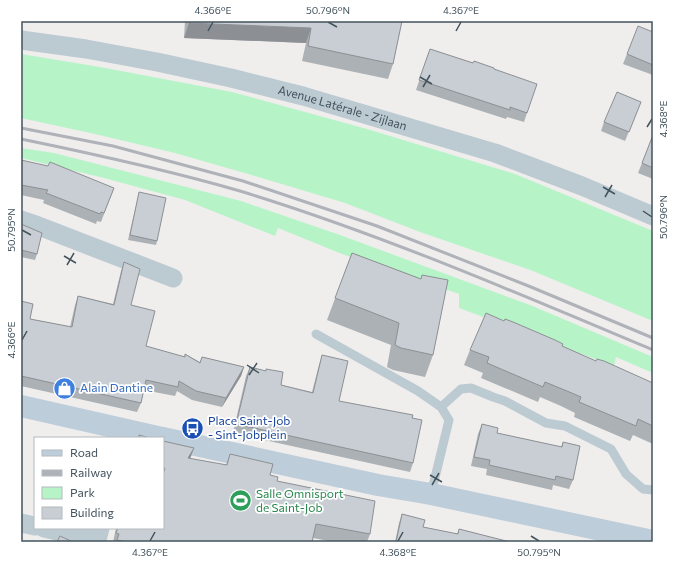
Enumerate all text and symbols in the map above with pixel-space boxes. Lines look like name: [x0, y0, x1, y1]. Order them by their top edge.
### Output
text: 4.366°E: [195, 4, 231, 16]
text: 50.796°N: [306, 4, 350, 16]
text: 4.367°E: [443, 4, 479, 16]
street label: Avenue Latérale - Zijlaan: [277, 82, 409, 132]
text: 4.368°E: [657, 101, 669, 137]
text: 50.796°N: [657, 195, 669, 239]
text: 50.795°N: [5, 208, 17, 252]
text: 4.366°E: [5, 322, 17, 358]
shop icon: Alain Dantine: [52, 375, 78, 401]
place label: Alain Dantine: [80, 380, 153, 394]
place label: Place Saint-Job - Sint-Jobplein: [208, 413, 290, 442]
bus stop icon: Place Saint-Job - Sint-Jobplein: [179, 415, 205, 441]
legend: [34, 437, 164, 529]
text: Road: [70, 445, 98, 459]
text: Railway: [70, 465, 112, 479]
text: Park: [70, 485, 96, 499]
place label: Salle Omnisport de Saint-Job: [256, 486, 344, 515]
sports icon: Salle Omnisport de Saint-Job: [227, 488, 253, 514]
text: Building: [70, 505, 114, 519]
text: 4.367°E: [132, 546, 168, 558]
text: 4.368°E: [380, 546, 416, 558]
text: 50.795°N: [517, 546, 561, 558]

